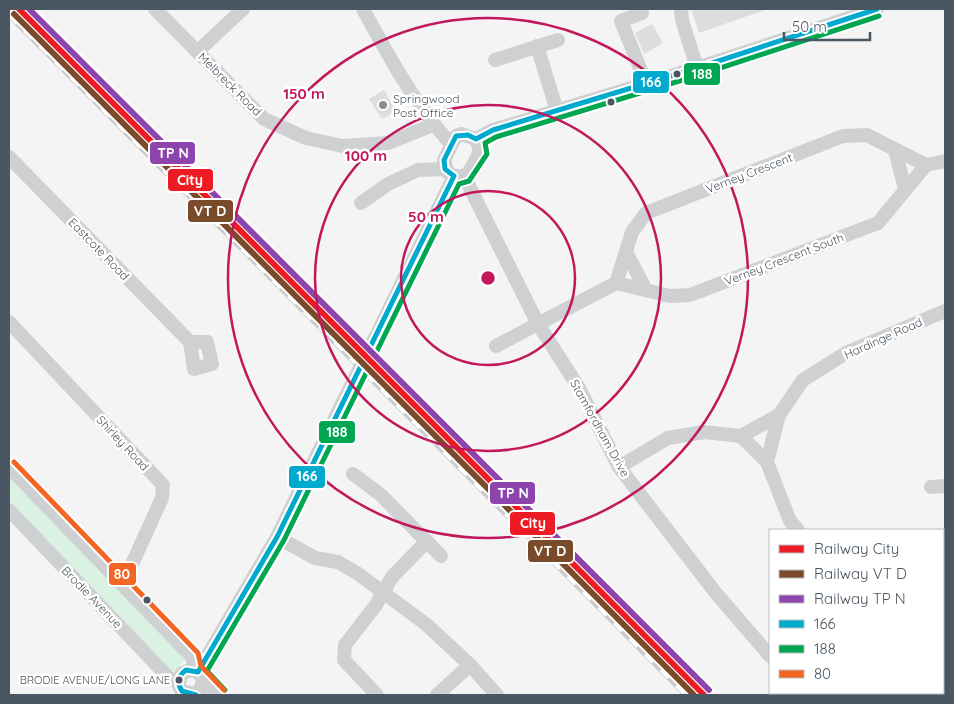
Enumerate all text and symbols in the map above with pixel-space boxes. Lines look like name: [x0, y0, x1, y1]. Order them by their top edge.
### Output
scale bar: [784, 10, 870, 42]
text: 50 m: [792, 17, 827, 36]
street label: Melbreck Road: [195, 49, 265, 119]
line badge: 188: [683, 62, 721, 86]
text: 188: [692, 65, 713, 83]
unlabelled marker: [672, 69, 682, 79]
line badge: 166: [632, 70, 670, 94]
text: 166: [641, 73, 662, 91]
text: 150 m: [283, 84, 325, 103]
place label: Springwood Post Office: [393, 91, 459, 120]
unlabelled marker: [606, 97, 616, 107]
marker: Springwood Post Office: [377, 99, 389, 111]
line badge: TP N: [149, 141, 196, 165]
text: TP N: [157, 144, 189, 162]
text: 100 m: [345, 146, 387, 165]
street label: Verney Crescent: [704, 150, 794, 196]
line badge: City: [167, 168, 214, 192]
text: City: [177, 171, 203, 189]
line badge: VT D: [187, 199, 234, 223]
text: VT D: [194, 202, 226, 220]
text: 50 m: [408, 207, 444, 226]
street label: Eastcote Road: [65, 215, 133, 283]
street label: Verney Crescent South: [722, 229, 846, 289]
centre of rings: [479, 269, 497, 287]
street label: Hardinge Road: [842, 314, 924, 362]
street label: Stamfordham Drive: [567, 377, 633, 479]
street label: Shirley Road: [94, 412, 152, 474]
line badge: 188: [318, 420, 356, 444]
text: 188: [327, 423, 348, 441]
line badge: 166: [288, 465, 326, 489]
text: 166: [297, 467, 318, 485]
line badge: TP N: [489, 481, 536, 505]
text: TP N: [497, 484, 529, 502]
line badge: City: [509, 511, 556, 536]
text: City: [520, 514, 546, 532]
legend: [769, 529, 944, 694]
line badge: VT D: [527, 539, 574, 563]
text: Railway City: [814, 539, 899, 558]
text: VT D: [534, 542, 566, 560]
line badge: 80: [108, 562, 137, 586]
street label: Brodie Avenue: [59, 563, 125, 631]
text: Railway VT D: [814, 564, 907, 583]
text: 80: [114, 565, 131, 583]
text: Railway TP N: [814, 589, 906, 608]
unlabelled marker: [142, 595, 152, 605]
text: 166: [814, 614, 836, 633]
text: 188: [814, 639, 836, 658]
text: 80: [814, 664, 831, 683]
place label: BRODIE AVENUE/LONG LANE: [20, 673, 170, 687]
marker: BRODIE AVENUE/LONG LANE: [174, 675, 184, 685]

